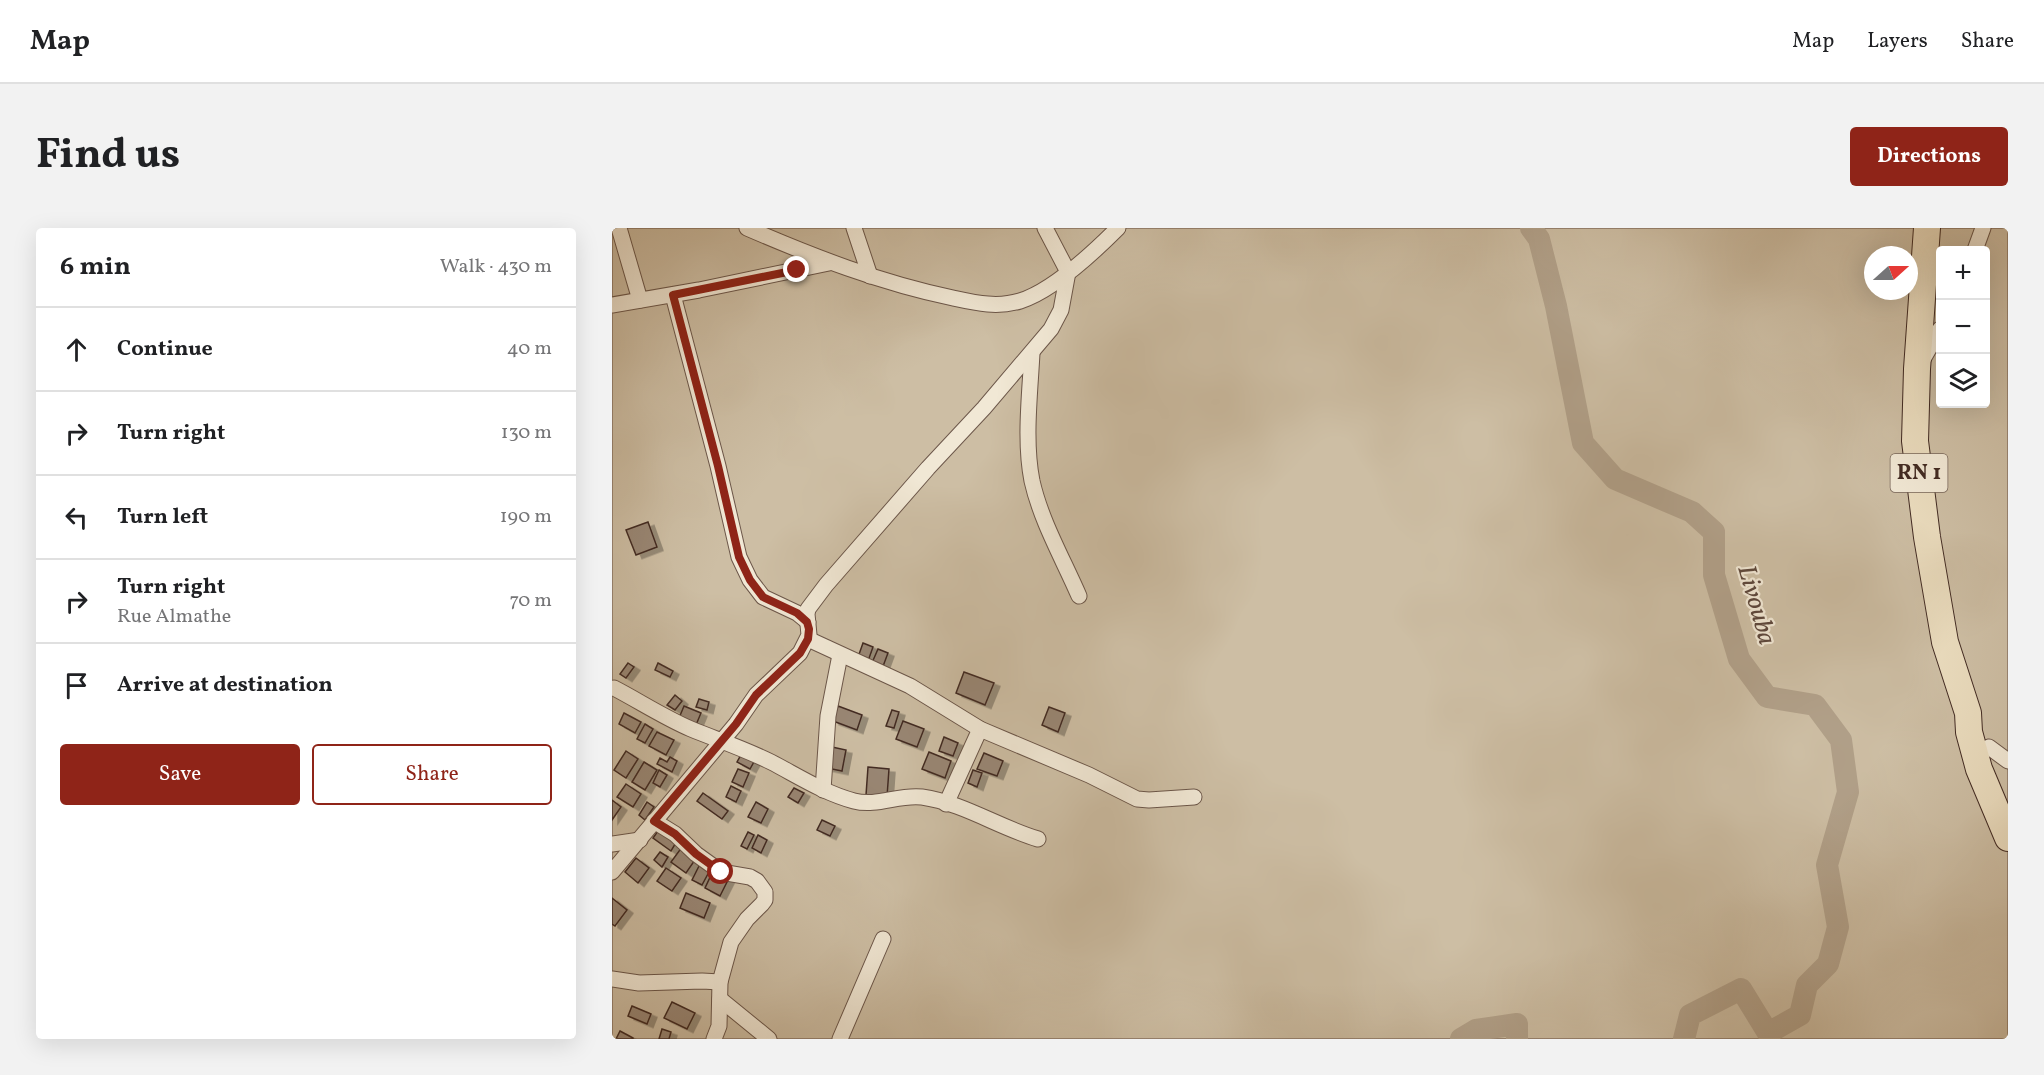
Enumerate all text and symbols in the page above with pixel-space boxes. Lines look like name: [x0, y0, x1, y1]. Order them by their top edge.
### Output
text: Map: [30, 22, 90, 61]
text: Map: [1792, 27, 1834, 56]
text: Layers: [1867, 27, 1928, 56]
text: Share: [1961, 27, 2014, 56]
text: Find us: [36, 127, 180, 186]
button: Directions: [1850, 127, 2008, 186]
north arrow: [1864, 246, 1918, 300]
map controls: [1936, 246, 1990, 408]
button: +: [1936, 246, 1990, 300]
text: 6 min: [60, 249, 131, 285]
text: Walk · 430 m: [440, 253, 552, 281]
route end: [783, 256, 809, 282]
button: −: [1936, 300, 1990, 354]
icon: ahead: [60, 333, 93, 366]
text: Continue: [117, 334, 213, 365]
text: 40 m: [507, 335, 552, 363]
button: layers: [1936, 354, 1990, 408]
icon: right: [60, 417, 93, 450]
text: Turn right: [117, 418, 225, 449]
text: 130 m: [501, 419, 552, 447]
road number: RN 1: [1890, 454, 1948, 492]
icon: left: [60, 501, 93, 534]
text: Turn left: [117, 502, 208, 533]
text: 190 m: [500, 503, 552, 531]
water label: Livouba: [1727, 561, 1785, 649]
text: Turn right: [117, 572, 225, 603]
icon: right: [60, 585, 93, 618]
text: 70 m: [509, 587, 552, 615]
text: Rue Almathe: [117, 603, 231, 631]
icon: arrive: [60, 669, 93, 702]
text: Arrive at destination: [117, 670, 333, 701]
button: Save: [60, 744, 300, 805]
button: Share: [312, 744, 552, 805]
route start: [707, 858, 733, 884]

